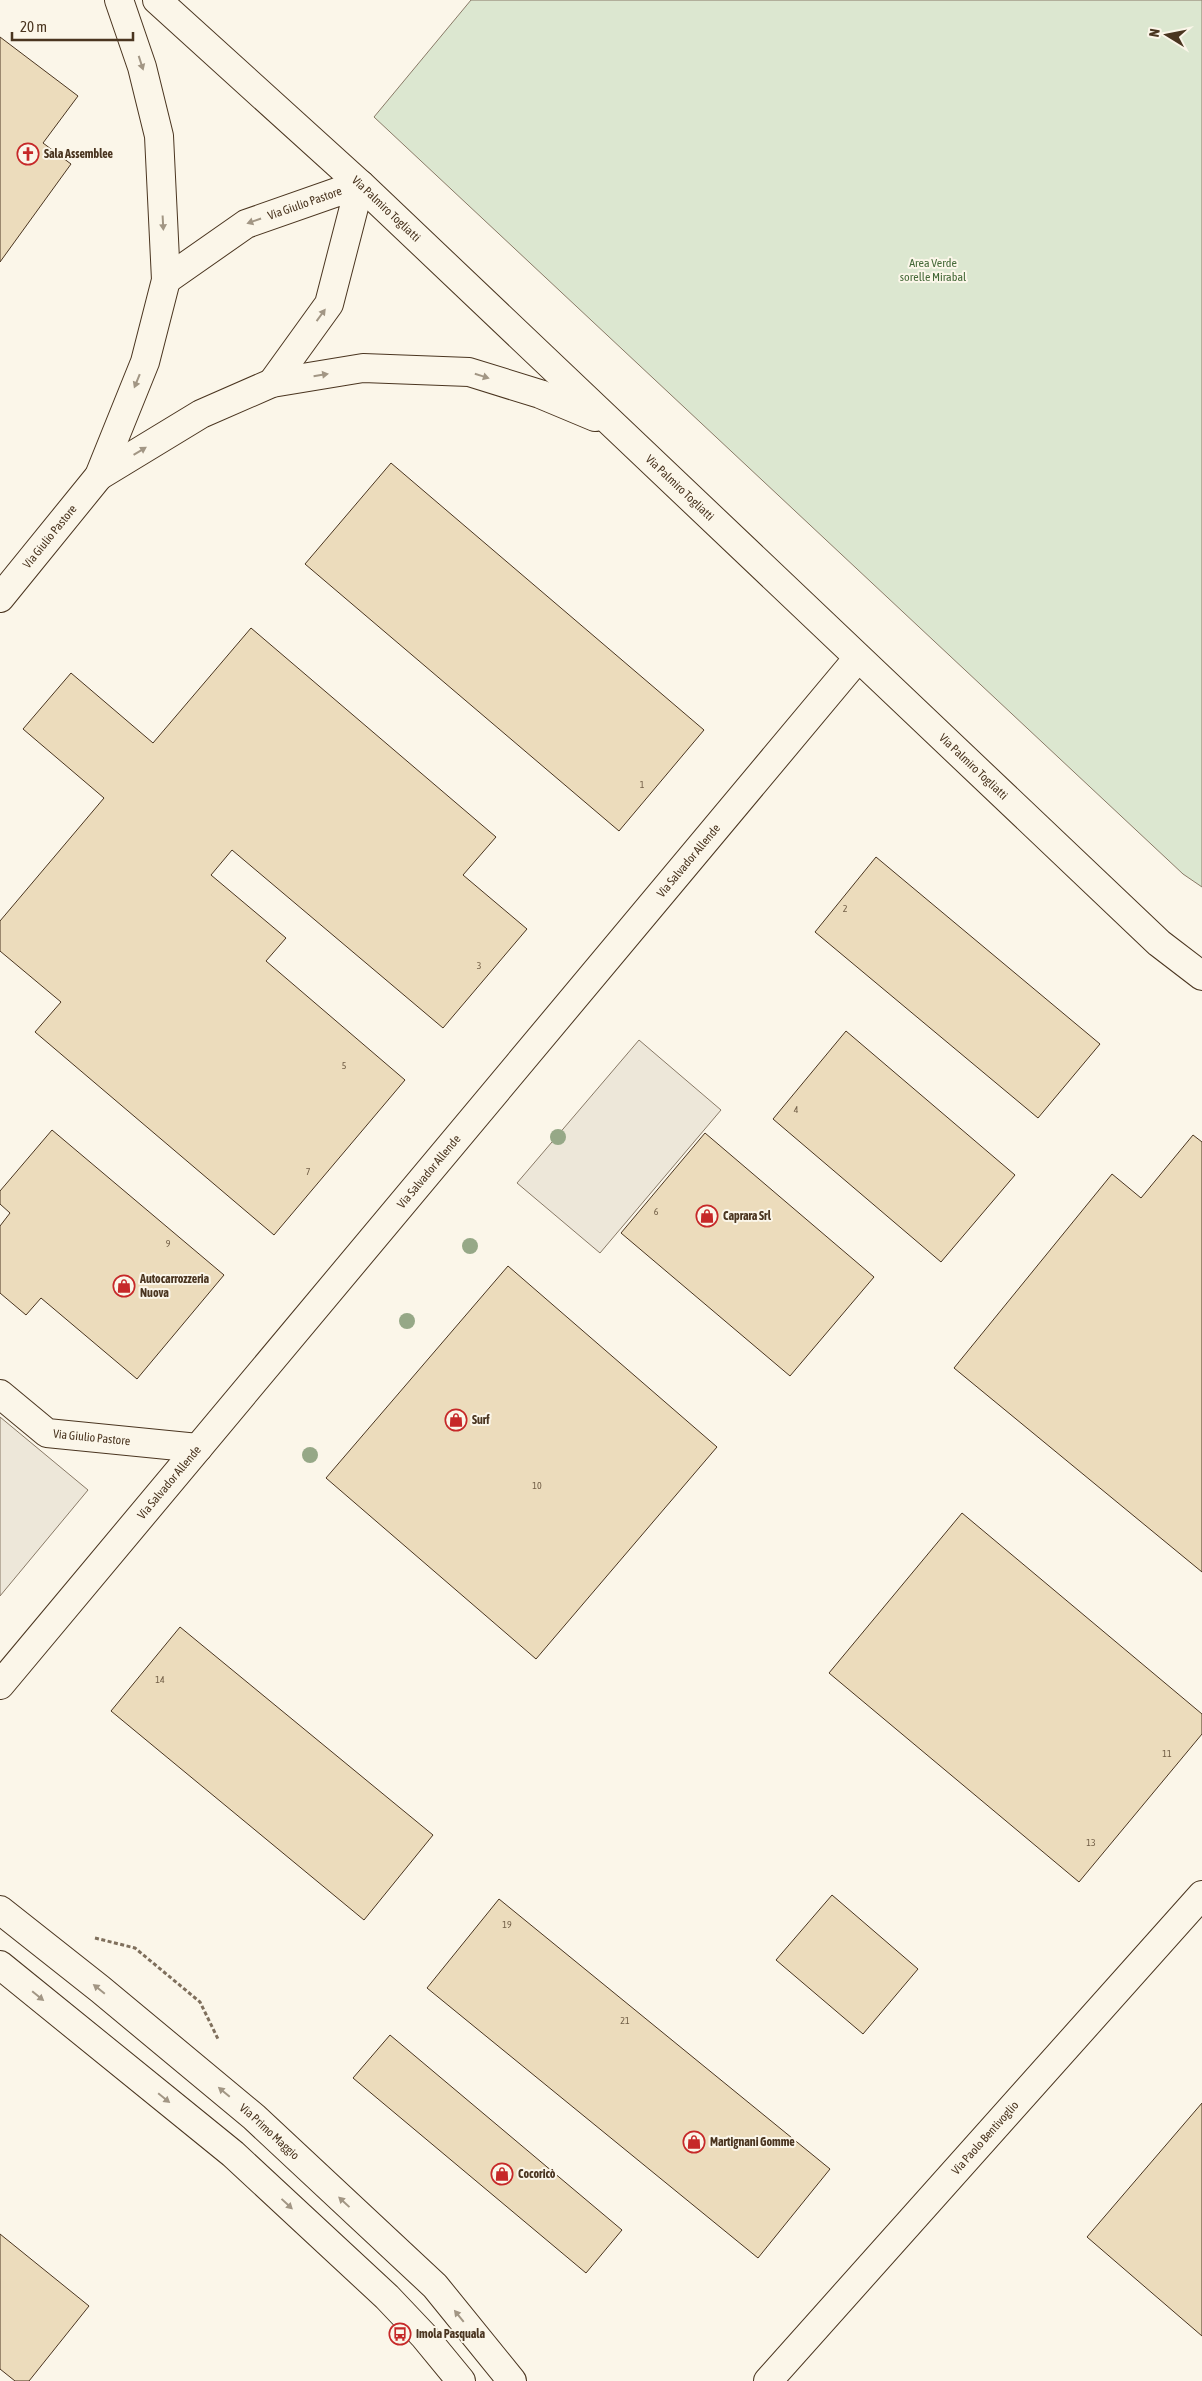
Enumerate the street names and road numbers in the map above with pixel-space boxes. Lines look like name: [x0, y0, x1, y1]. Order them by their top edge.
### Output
street label: Via Palmiro Togliatti: [349, 173, 423, 245]
street label: Via Giulio Pastore: [266, 184, 344, 223]
street label: Via Palmiro Togliatti: [643, 452, 717, 524]
street label: Via Giulio Pastore: [20, 502, 80, 571]
street label: Via Palmiro Togliatti: [936, 731, 1011, 802]
street label: Via Salvador Allende: [654, 821, 723, 900]
street label: Via Salvador Allende: [394, 1132, 464, 1211]
street label: Via Giulio Pastore: [52, 1427, 131, 1448]
street label: Via Salvador Allende: [135, 1443, 204, 1522]
street label: Via Paolo Bentivoglio: [949, 2098, 1022, 2177]
street label: Via Primo Maggio: [237, 2101, 302, 2163]

